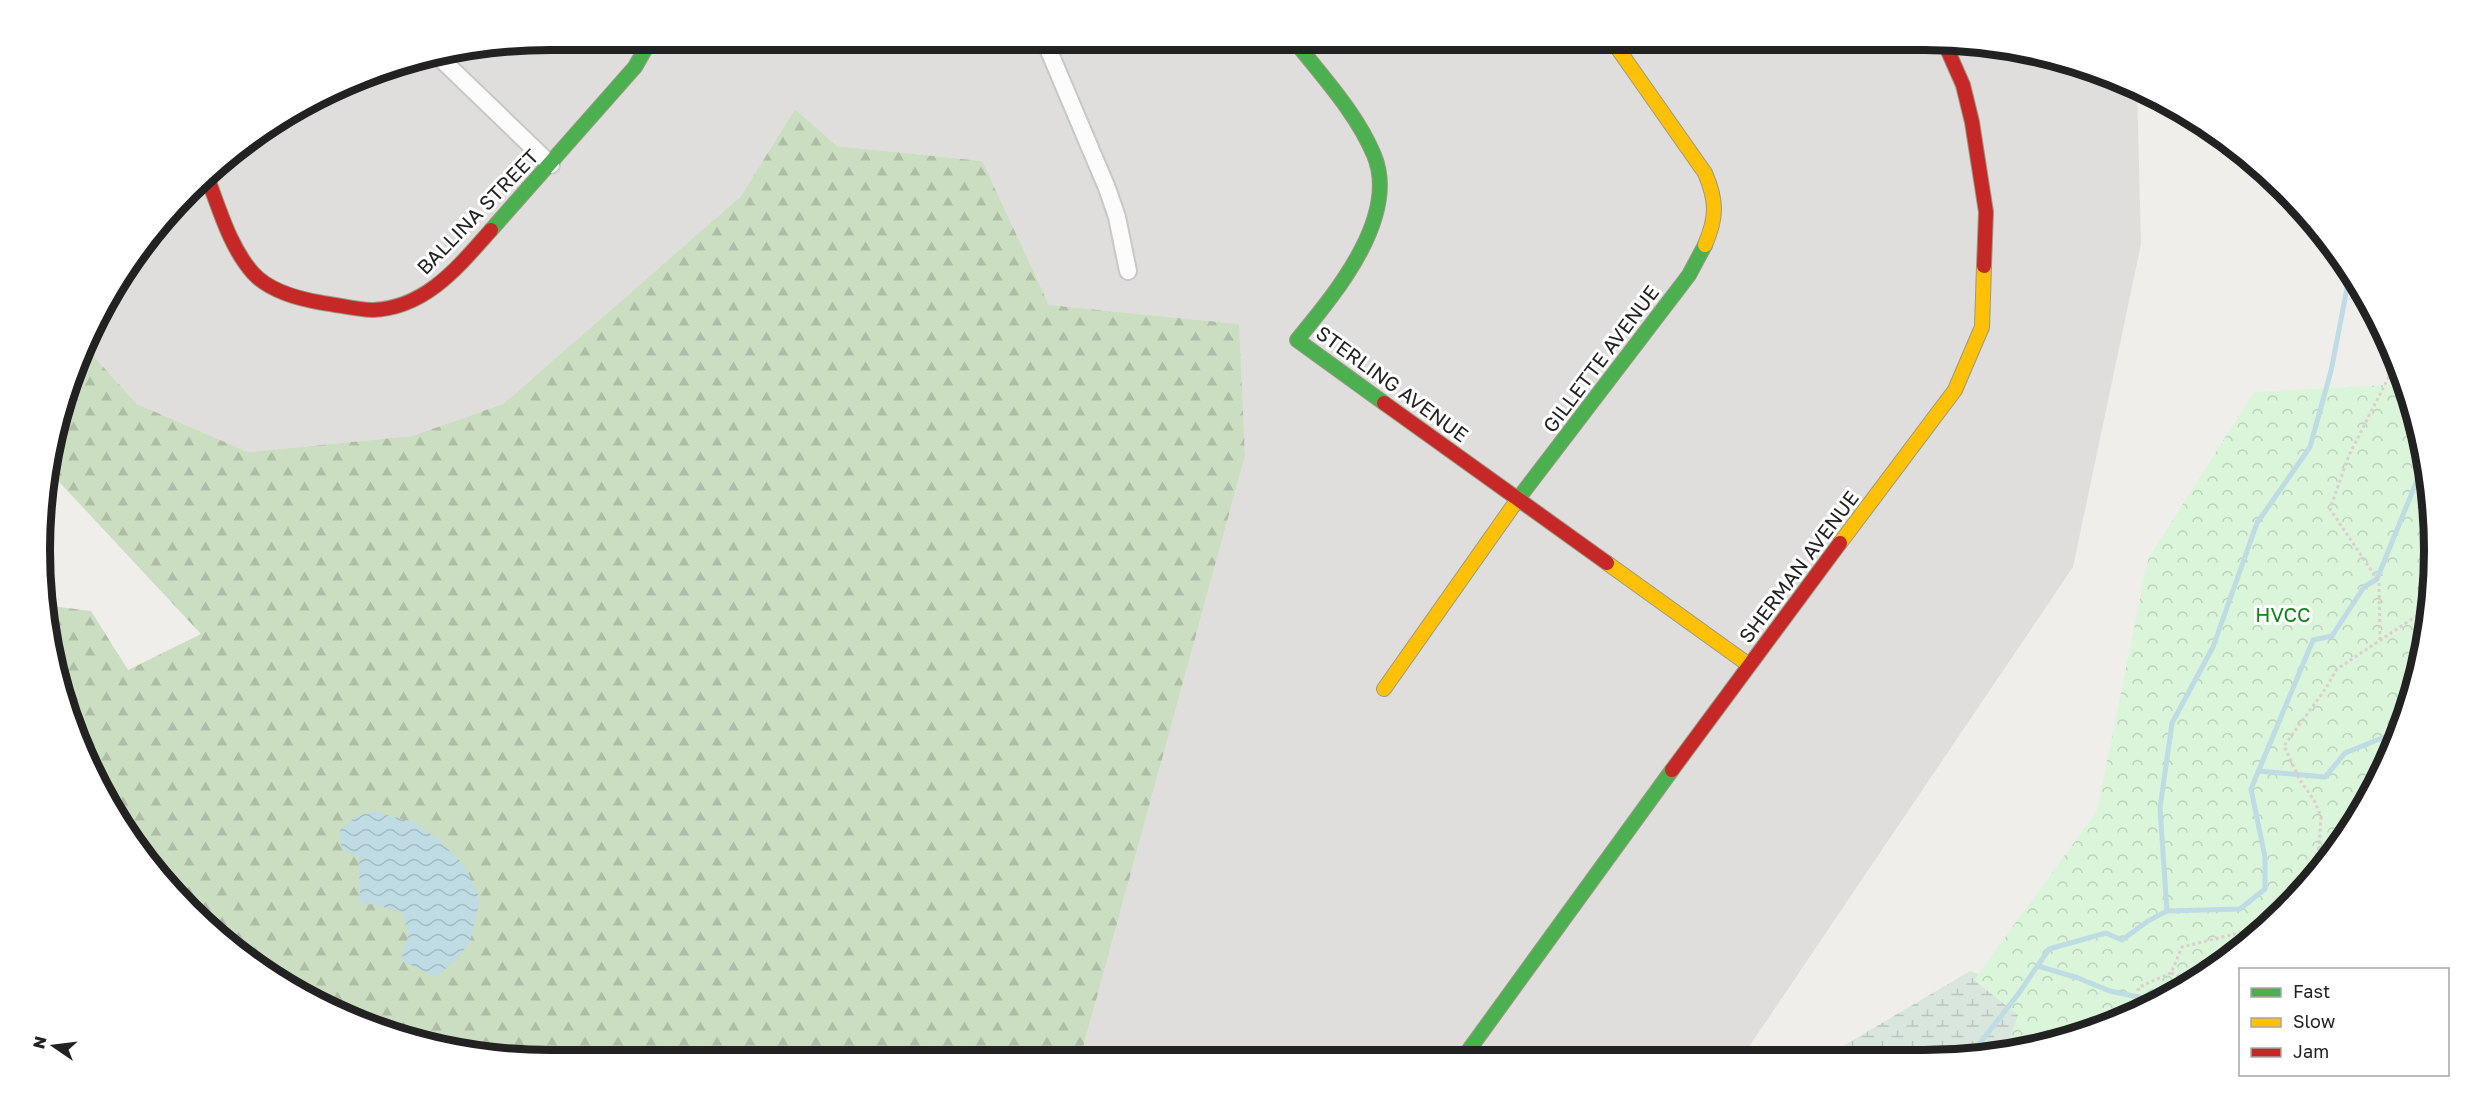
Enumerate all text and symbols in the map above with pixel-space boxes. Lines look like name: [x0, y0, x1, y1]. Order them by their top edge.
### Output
street label: BALLINA STREET: [411, 144, 543, 279]
street label: GILLETTE AVENUE: [1537, 280, 1663, 437]
street label: STERLING AVENUE: [1312, 320, 1473, 446]
street label: SHERMAN AVENUE: [1733, 486, 1863, 647]
park label: HVCC: [2255, 602, 2311, 626]
legend: [2239, 968, 2449, 1076]
text: Fast: [2293, 980, 2330, 1002]
text: Slow: [2293, 1010, 2336, 1032]
north arrow: [24, 1016, 84, 1076]
text: N: [28, 1034, 51, 1051]
text: Jam: [2293, 1040, 2329, 1062]

